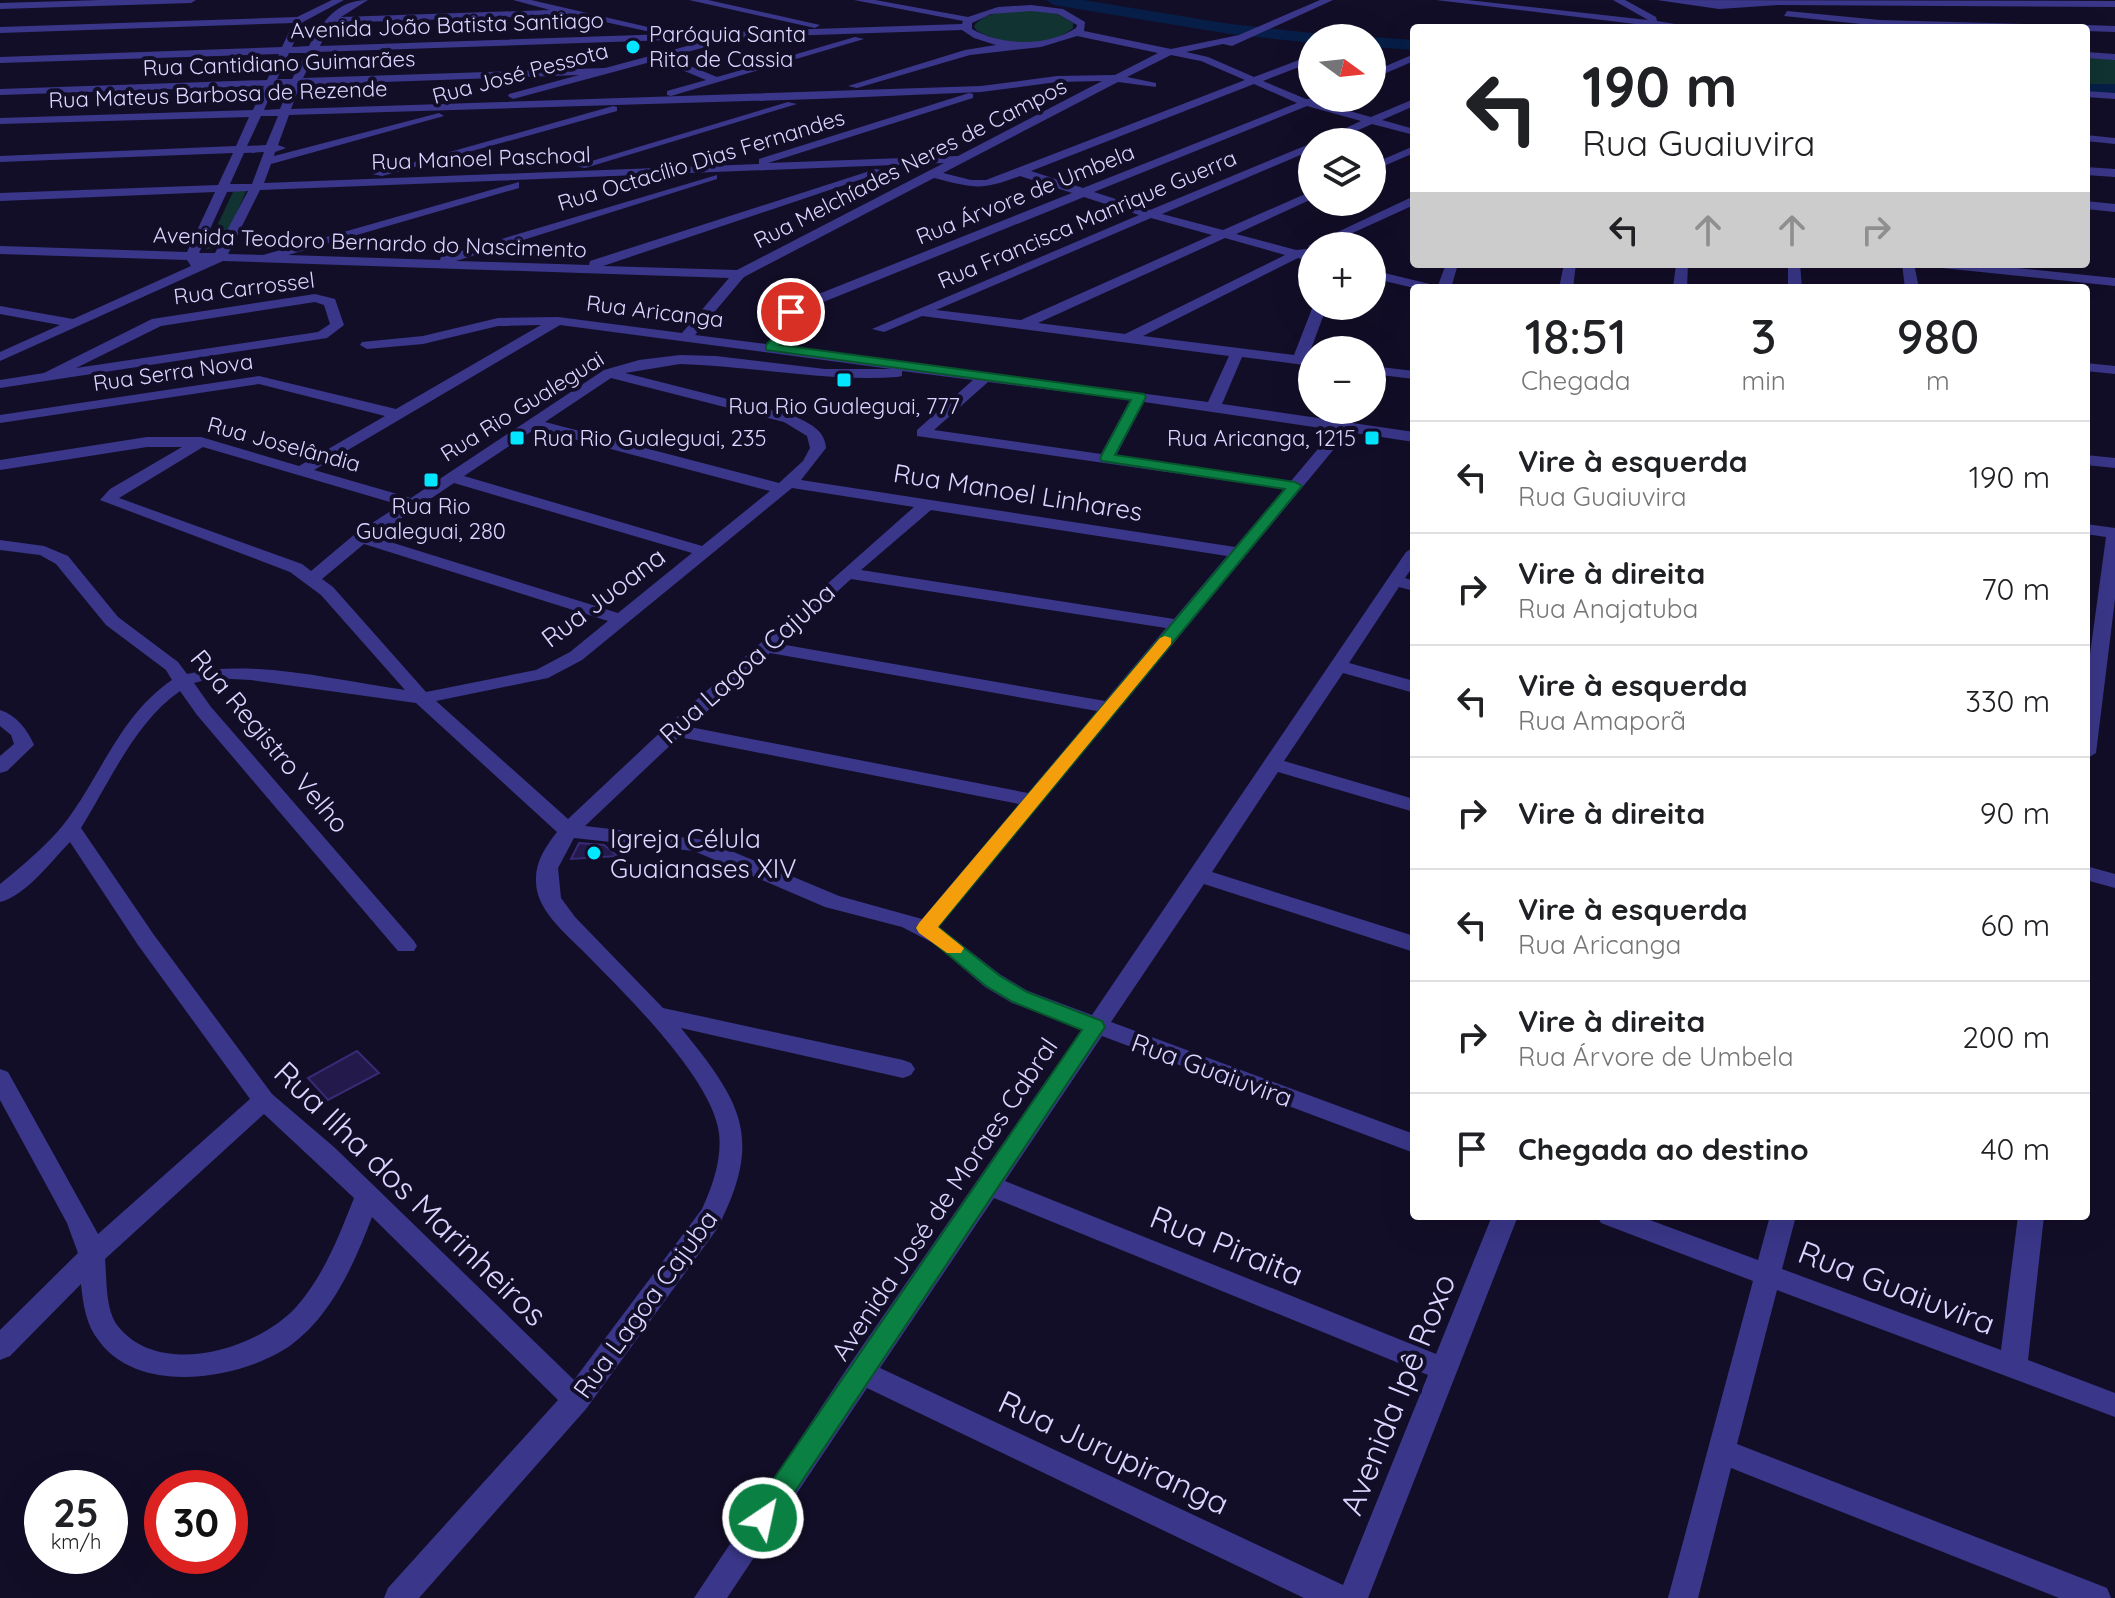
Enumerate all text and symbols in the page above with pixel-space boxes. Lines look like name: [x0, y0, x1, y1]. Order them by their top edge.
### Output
street label: Avenida João Batista Santiago: [290, 6, 604, 44]
place label: Paróquia Santa Rita de Cassia: [649, 20, 806, 73]
north arrow: [1298, 24, 1386, 112]
map controls: [1298, 24, 1386, 424]
street label: Rua José Pessota: [429, 36, 611, 110]
marker: Paróquia Santa Rita de Cassia: [624, 38, 642, 56]
street label: Rua Cantidiano Guimarães: [142, 44, 416, 82]
text: 190 m: [1582, 51, 1737, 121]
icon: left: [1450, 56, 1554, 160]
street label: Rua Melchíades Neres de Campos: [749, 72, 1071, 254]
street label: Rua Mateus Barbosa de Rezende: [48, 74, 388, 114]
street label: Rua Octacílio Dias Fernandes: [554, 103, 848, 217]
text: Rua Guaiuvira: [1582, 120, 1815, 165]
button: layers: [1298, 128, 1386, 216]
street label: Rua Árvore de Umbela: [912, 137, 1138, 251]
street label: Rua Manoel Paschoal: [371, 140, 591, 176]
street label: Rua Francisca Manrique Guerra: [933, 143, 1241, 295]
icon: left: [1602, 208, 1646, 252]
icon: ahead: [1686, 208, 1730, 252]
icon: ahead: [1770, 208, 1814, 252]
icon: right: [1854, 208, 1898, 252]
street label: Avenida Teodoro Bernardo do Nascimento: [153, 220, 587, 264]
button: +: [1298, 232, 1386, 320]
street label: Rua Carrossel: [172, 265, 316, 311]
pin: [757, 278, 825, 346]
street label: Rua Aricanga: [585, 289, 725, 333]
icon: arrive: [769, 290, 813, 334]
text: 18:51: [1525, 306, 1627, 366]
text: 3: [1751, 306, 1776, 366]
text: 980: [1897, 306, 1979, 366]
button: −: [1298, 336, 1386, 424]
street label: Rua Rio Gualeguai: [435, 344, 609, 468]
street label: Rua Serra Nova: [91, 347, 255, 397]
text: Chegada: [1521, 364, 1631, 397]
text: min: [1741, 364, 1786, 397]
text: m: [1926, 364, 1950, 397]
marker: Rua Rio Gualeguai, 777: [835, 371, 853, 389]
place label: Rua Rio Gualeguai, 777: [728, 392, 960, 420]
street label: Rua Joselândia: [204, 410, 364, 478]
place label: Rua Rio Gualeguai, 235: [533, 424, 767, 452]
place label: Rua Aricanga, 1215: [1167, 424, 1356, 452]
marker: Rua Rio Gualeguai, 235: [508, 429, 526, 447]
marker: Rua Aricanga, 1215: [1363, 429, 1381, 447]
text: Vire à esquerda: [1518, 442, 1747, 480]
icon: left: [1450, 455, 1494, 499]
street label: Rua Manoel Linhares: [891, 456, 1145, 528]
text: 190 m: [1969, 458, 2050, 496]
marker: Rua Rio Gualeguai, 280: [422, 471, 440, 489]
text: Rua Guaiuvira: [1518, 480, 1687, 513]
place label: Rua Rio Gualeguai, 280: [356, 492, 506, 545]
street label: Rua Juoana: [534, 540, 672, 654]
text: Vire à direita: [1518, 554, 1705, 592]
icon: right: [1450, 567, 1494, 611]
text: 70 m: [1981, 570, 2050, 608]
street label: Rua Lagoa Cajuba: [652, 576, 842, 750]
text: Rua Anajatuba: [1518, 592, 1698, 625]
street label: Rua Registro Velho: [184, 642, 356, 840]
text: Vire à esquerda: [1518, 666, 1747, 704]
icon: left: [1450, 679, 1494, 723]
text: 330 m: [1965, 682, 2050, 720]
text: Rua Amaporã: [1518, 704, 1686, 737]
icon: right: [1450, 791, 1494, 835]
text: Vire à direita: [1518, 794, 1705, 832]
text: 90 m: [1980, 794, 2050, 832]
place label: Igreja Célula Guaianases XIV: [610, 822, 796, 885]
marker: Igreja Célula Guaianases XIV: [585, 844, 603, 862]
text: Vire à esquerda: [1518, 890, 1747, 928]
icon: left: [1450, 903, 1494, 947]
text: 60 m: [1980, 906, 2050, 944]
text: Rua Aricanga: [1518, 928, 1681, 961]
text: Vire à direita: [1518, 1002, 1705, 1040]
icon: right: [1450, 1015, 1494, 1059]
text: 200 m: [1962, 1018, 2050, 1056]
street label: Rua Guaiuvira: [1127, 1026, 1297, 1114]
street label: Avenida José de Moraes Cabral: [823, 1031, 1065, 1367]
text: Rua Árvore de Umbela: [1518, 1040, 1793, 1073]
street label: Rua Ilha dos Marinheiros: [266, 1052, 556, 1334]
icon: arrive: [1450, 1127, 1494, 1171]
text: Chegada ao destino: [1518, 1130, 1809, 1168]
text: 40 m: [1981, 1130, 2050, 1168]
street label: Rua Piraita: [1145, 1196, 1309, 1294]
street label: Rua Lagoa Cajuba: [566, 1203, 724, 1405]
street label: Rua Guaiuvira: [1793, 1231, 2001, 1343]
street label: Avenida Ipê Roxo: [1330, 1268, 1464, 1520]
street label: Rua Jurupiranga: [992, 1381, 1236, 1523]
speed limit sign: 30: [144, 1470, 248, 1574]
position arrow: [721, 1476, 805, 1560]
text: 25: [53, 1487, 99, 1537]
text: km/h: [51, 1529, 101, 1554]

